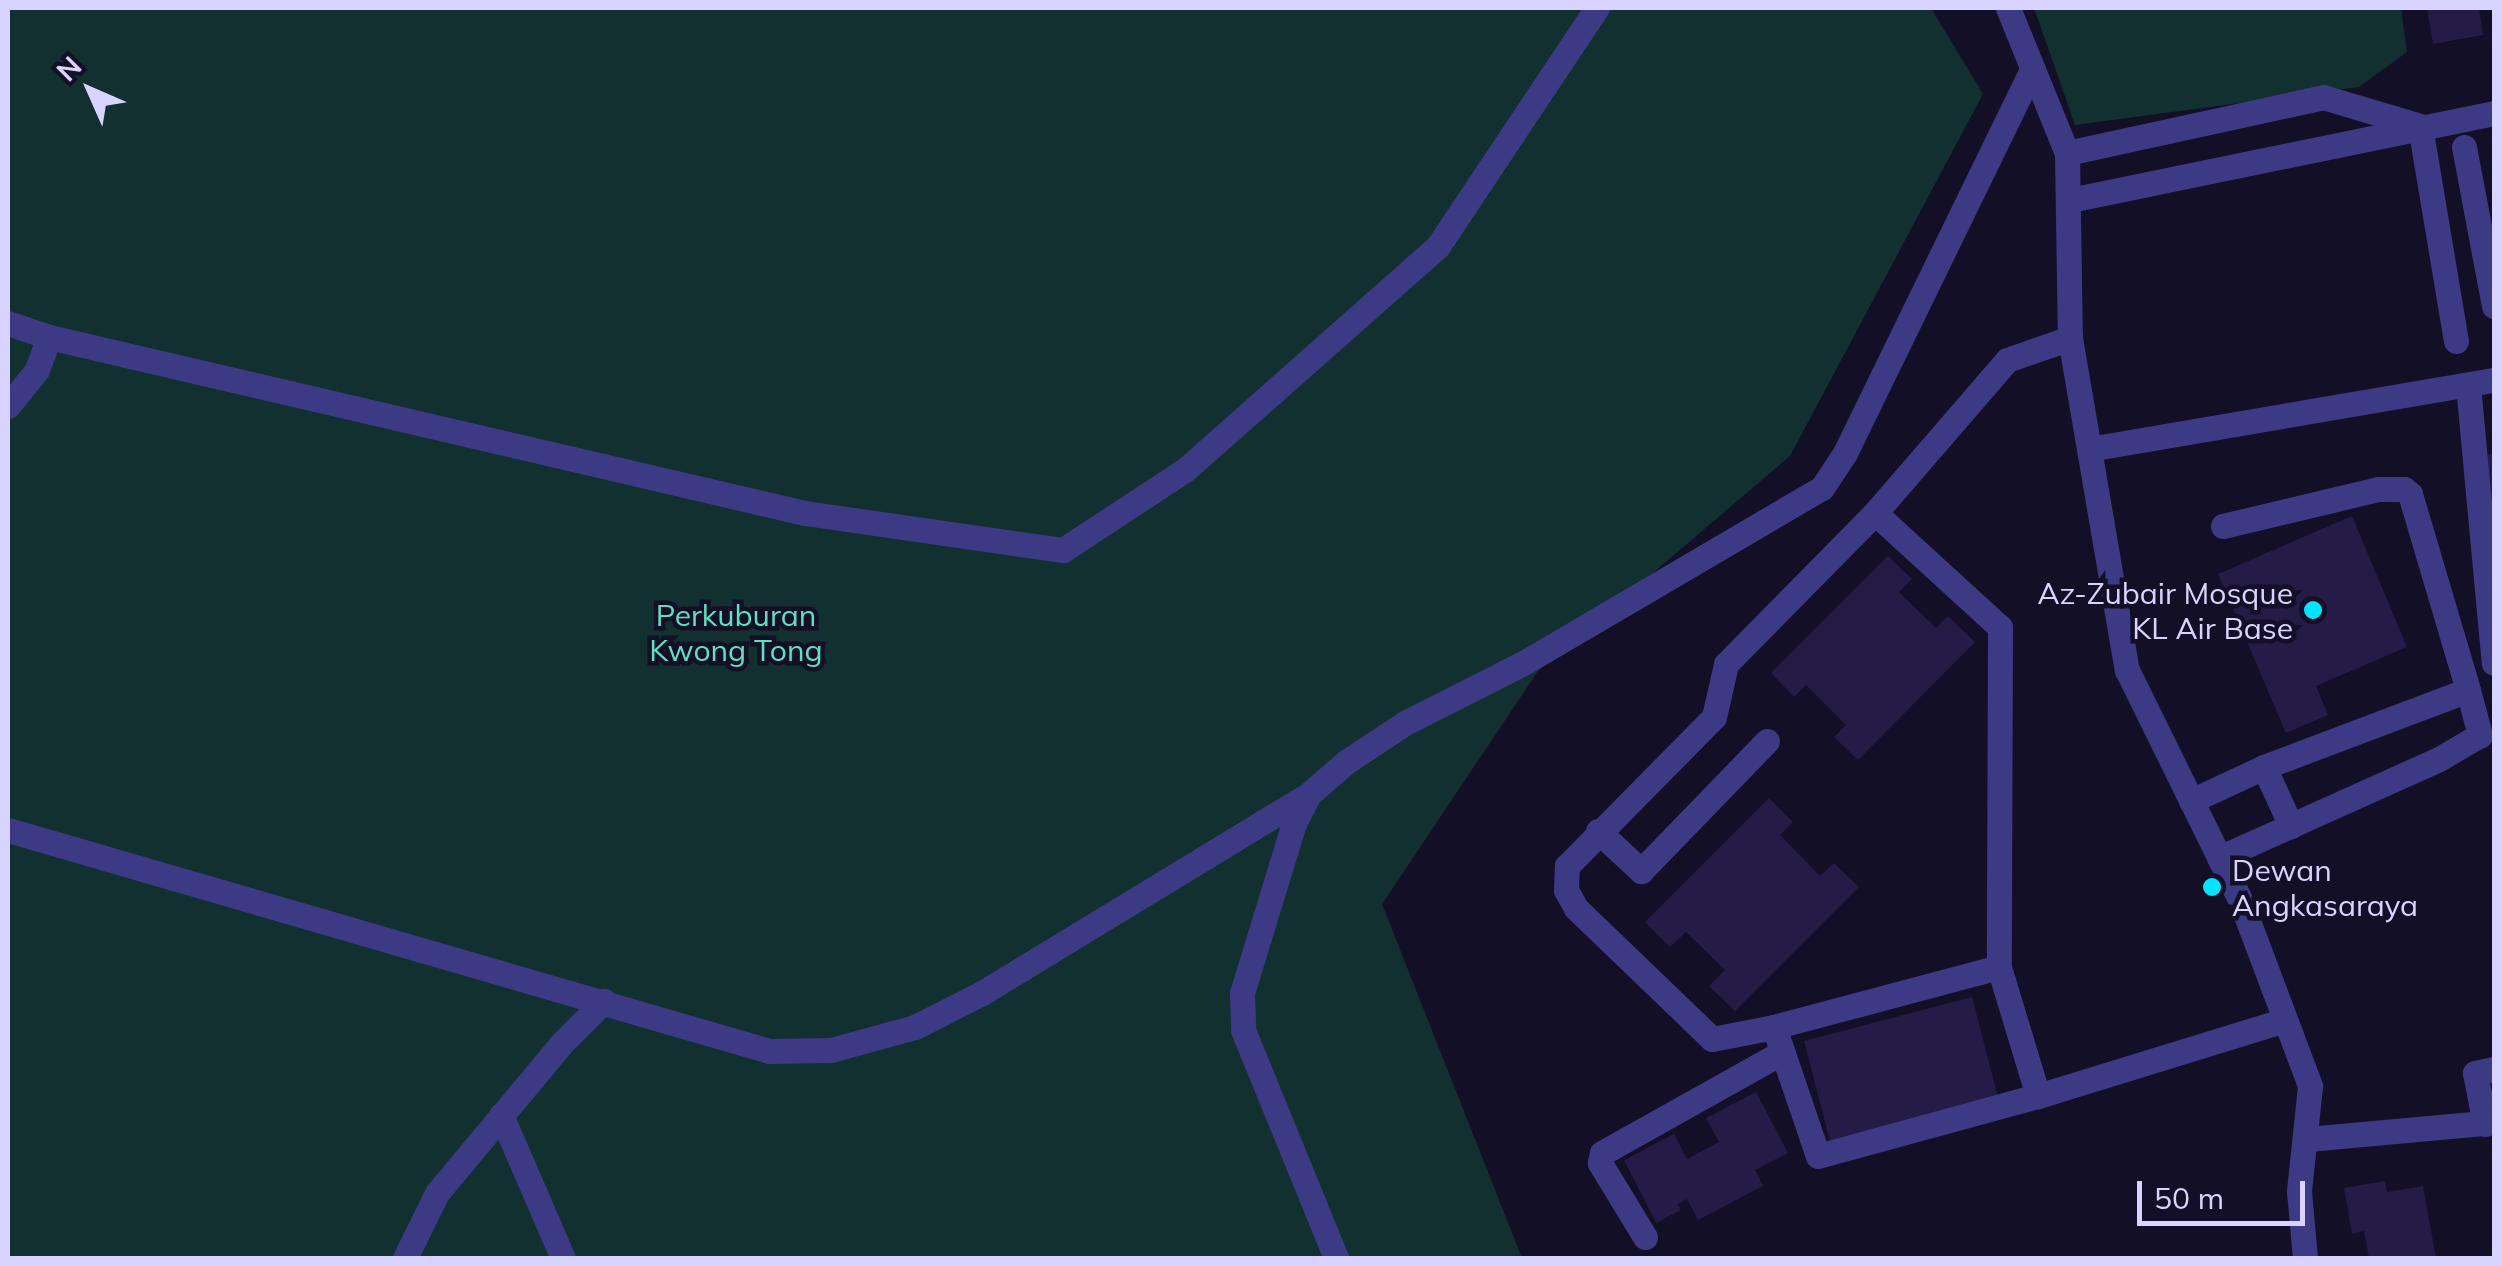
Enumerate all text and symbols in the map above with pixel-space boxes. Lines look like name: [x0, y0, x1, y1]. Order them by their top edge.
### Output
north arrow: [40, 40, 140, 140]
text: N: [49, 49, 88, 88]
place label: Az-Zubair Mosque KL Air Base: [2038, 575, 2293, 646]
park label: Perkuburan Kwong Tong: [649, 597, 823, 668]
marker: Az-Zubair Mosque KL Air Base: [2302, 599, 2324, 621]
place label: Dewan Angkasaraya: [2232, 852, 2418, 922]
marker: Dewan Angkasaraya: [2201, 876, 2223, 898]
scale bar: [2142, 1161, 2310, 1223]
text: 50 m: [2154, 1179, 2224, 1217]

